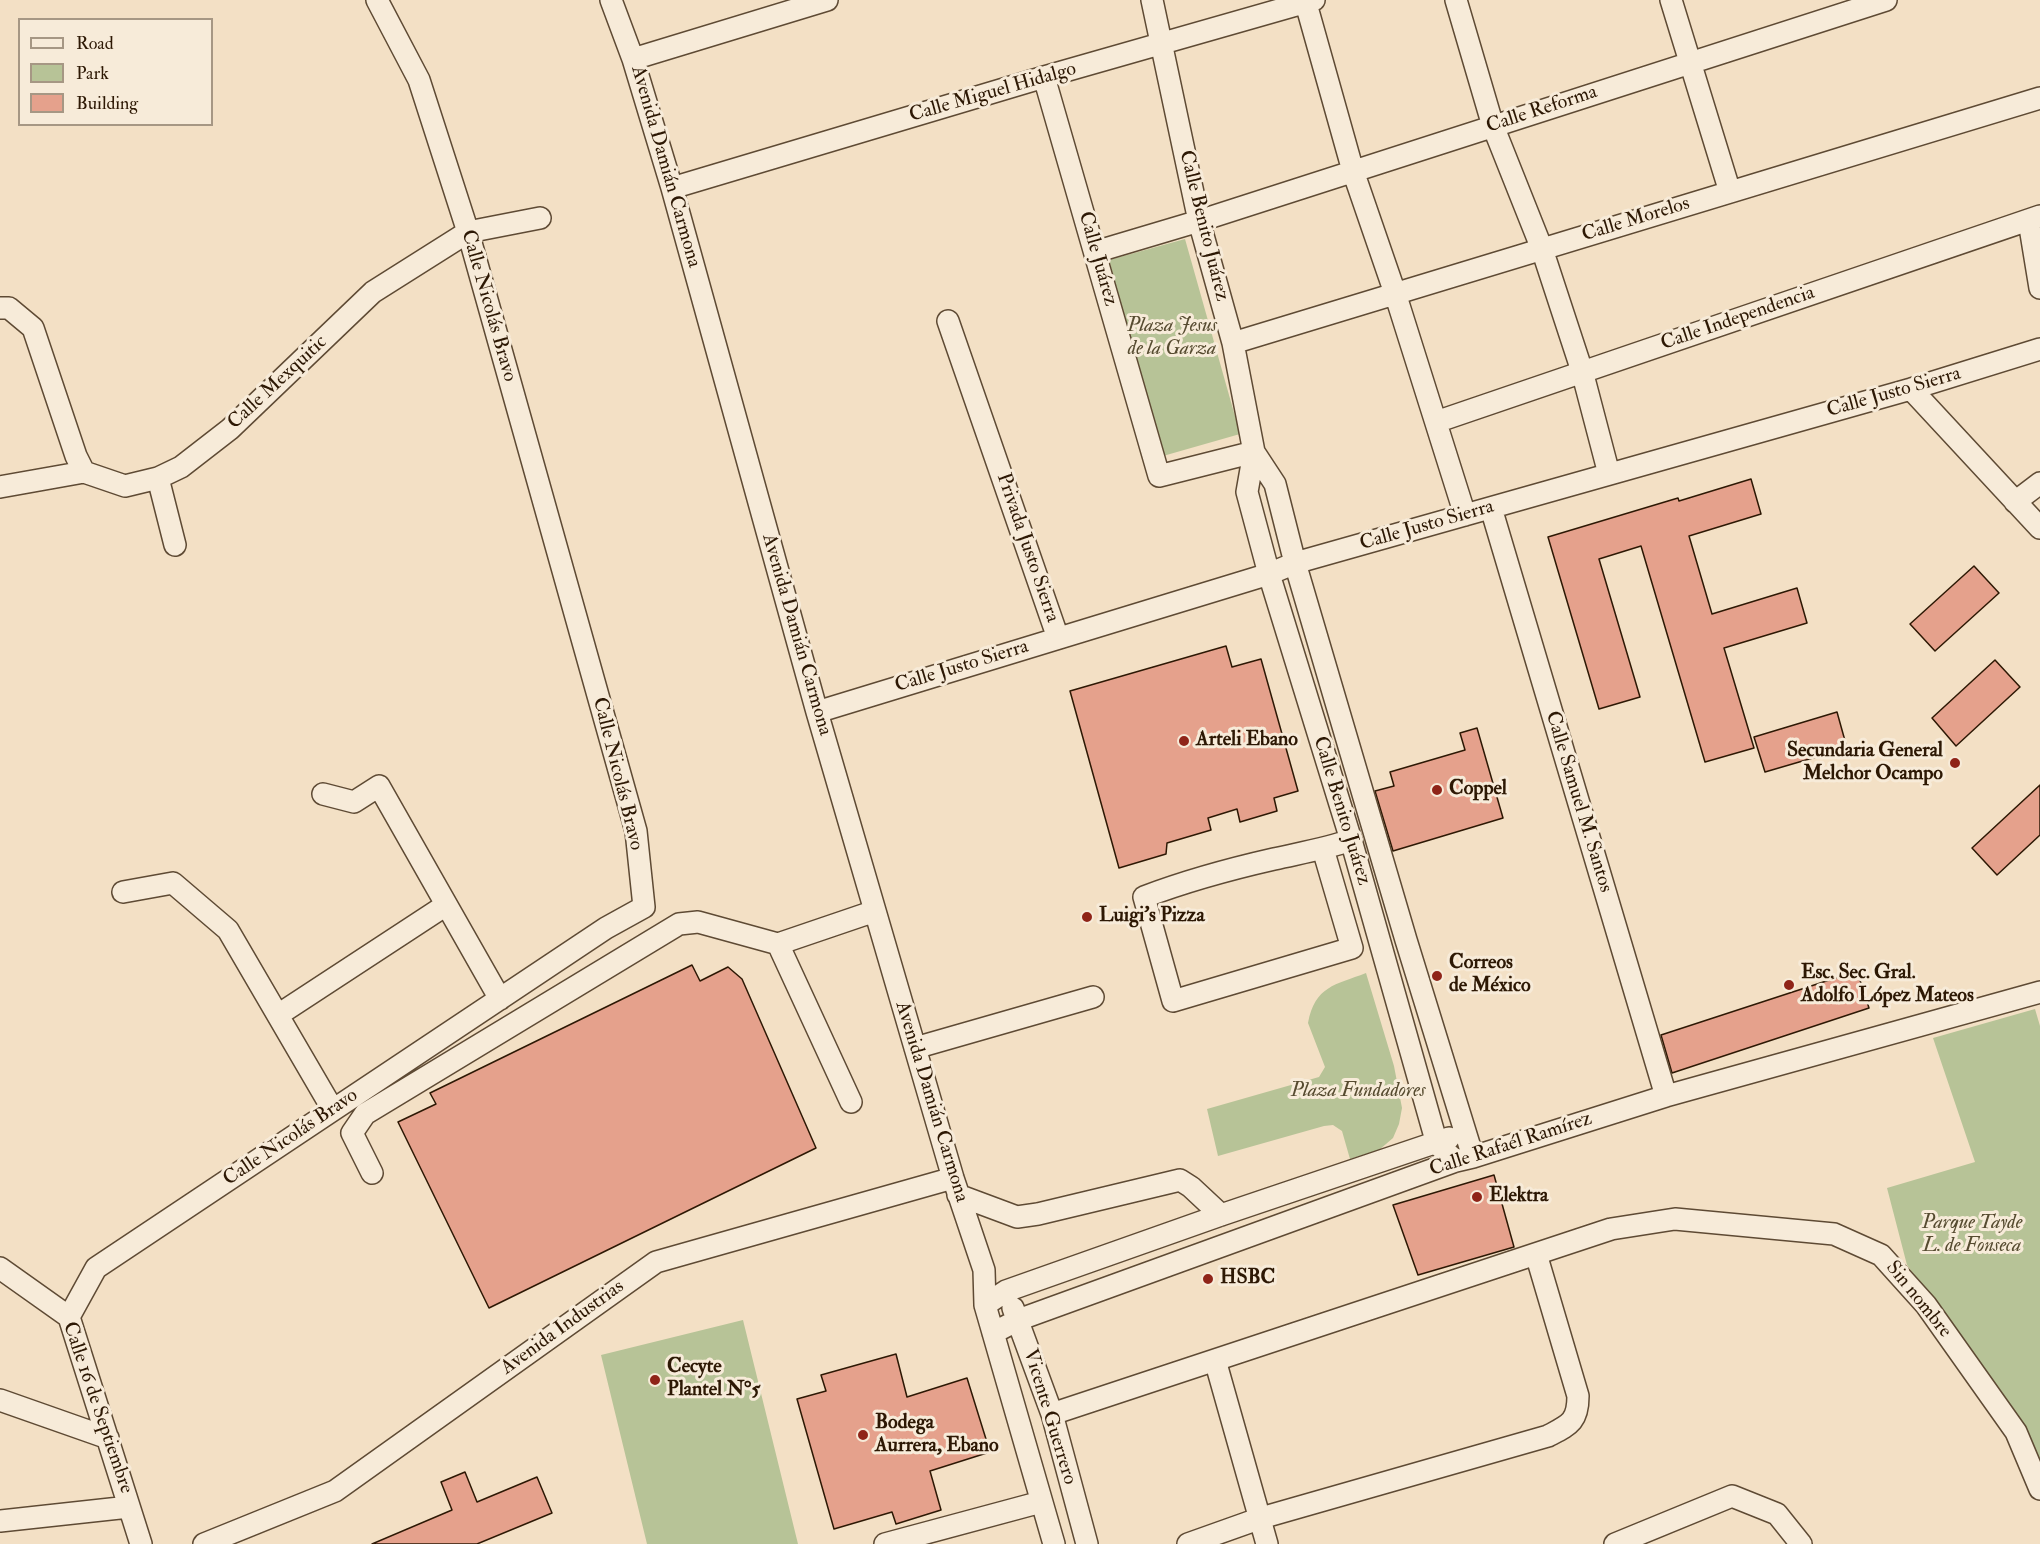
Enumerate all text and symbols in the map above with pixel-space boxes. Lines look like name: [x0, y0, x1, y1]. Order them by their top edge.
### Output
legend: [18, 18, 213, 126]
text: Road: [76, 32, 114, 55]
street label: Calle Miguel Hidalgo: [907, 58, 1079, 128]
text: Park: [76, 62, 109, 85]
street label: Avenida Damián Carmona: [625, 63, 705, 271]
street label: Calle Reforma: [1483, 81, 1601, 139]
text: Building: [76, 92, 138, 115]
street label: Calle Benito Juárez: [1173, 148, 1233, 304]
street label: Calle Morelos: [1579, 192, 1693, 248]
street label: Calle Juárez: [1072, 209, 1122, 309]
street label: Calle Nicolás Bravo: [455, 227, 521, 385]
street label: Calle Independencia: [1658, 281, 1818, 357]
park label: Plaza Jesus de la Garza: [1127, 315, 1217, 362]
street label: Calle Mexquitic: [223, 331, 333, 435]
street label: Calle Justo Sierra: [1824, 362, 1964, 424]
street label: Privada Justo Sierra: [990, 470, 1064, 626]
street label: Calle Justo Sierra: [1357, 495, 1497, 557]
street label: Avenida Damián Carmona: [756, 531, 836, 739]
street label: Calle Justo Sierra: [892, 635, 1032, 699]
street label: Calle Nicolás Bravo: [586, 695, 648, 853]
street label: Calle Samuel M. Santos: [1539, 709, 1617, 895]
place label: Arteli Ebano: [1196, 729, 1298, 753]
marker: Arteli Ebano: [1177, 734, 1191, 748]
street label: Calle Benito Juárez: [1307, 734, 1375, 888]
place label: Secundaria General Melchor Ocampo: [1787, 740, 1943, 787]
marker: Secundaria General Melchor Ocampo: [1948, 756, 1962, 770]
place label: Coppel: [1449, 778, 1507, 802]
marker: Coppel: [1430, 783, 1444, 797]
place label: Luigi's Pizza: [1099, 905, 1205, 929]
marker: Luigi's Pizza: [1080, 910, 1094, 924]
place label: Correos de México: [1449, 952, 1531, 999]
place label: Esc. Sec. Gral. Adolfo López Mateos: [1801, 962, 1974, 1009]
marker: Correos de México: [1430, 969, 1444, 983]
marker: Esc. Sec. Gral. Adolfo López Mateos: [1782, 978, 1796, 992]
street label: Avenida Damián Carmona: [889, 999, 973, 1205]
park label: Plaza Fundadores: [1291, 1080, 1425, 1104]
street label: Calle Nicolás Bravo: [219, 1084, 363, 1192]
street label: Calle Rafaél Ramírez: [1427, 1107, 1595, 1183]
place label: Elektra: [1489, 1185, 1548, 1209]
marker: Elektra: [1470, 1190, 1484, 1204]
park label: Parque Tayde L. de Fonseca: [1922, 1212, 2022, 1259]
street label: Sin nombre: [1880, 1257, 1956, 1343]
place label: HSBC: [1220, 1267, 1275, 1291]
marker: HSBC: [1201, 1272, 1215, 1286]
street label: Avenida Industrias: [497, 1275, 629, 1381]
street label: Calle 16 de Septiembre: [56, 1319, 138, 1497]
street label: Vicente Guerrero: [1017, 1346, 1081, 1488]
place label: Cecyte Plantel N°5: [667, 1356, 760, 1403]
marker: Cecyte Plantel N°5: [648, 1373, 662, 1387]
place label: Bodega Aurrera, Ebano: [875, 1412, 999, 1459]
marker: Bodega Aurrera, Ebano: [856, 1428, 870, 1442]

